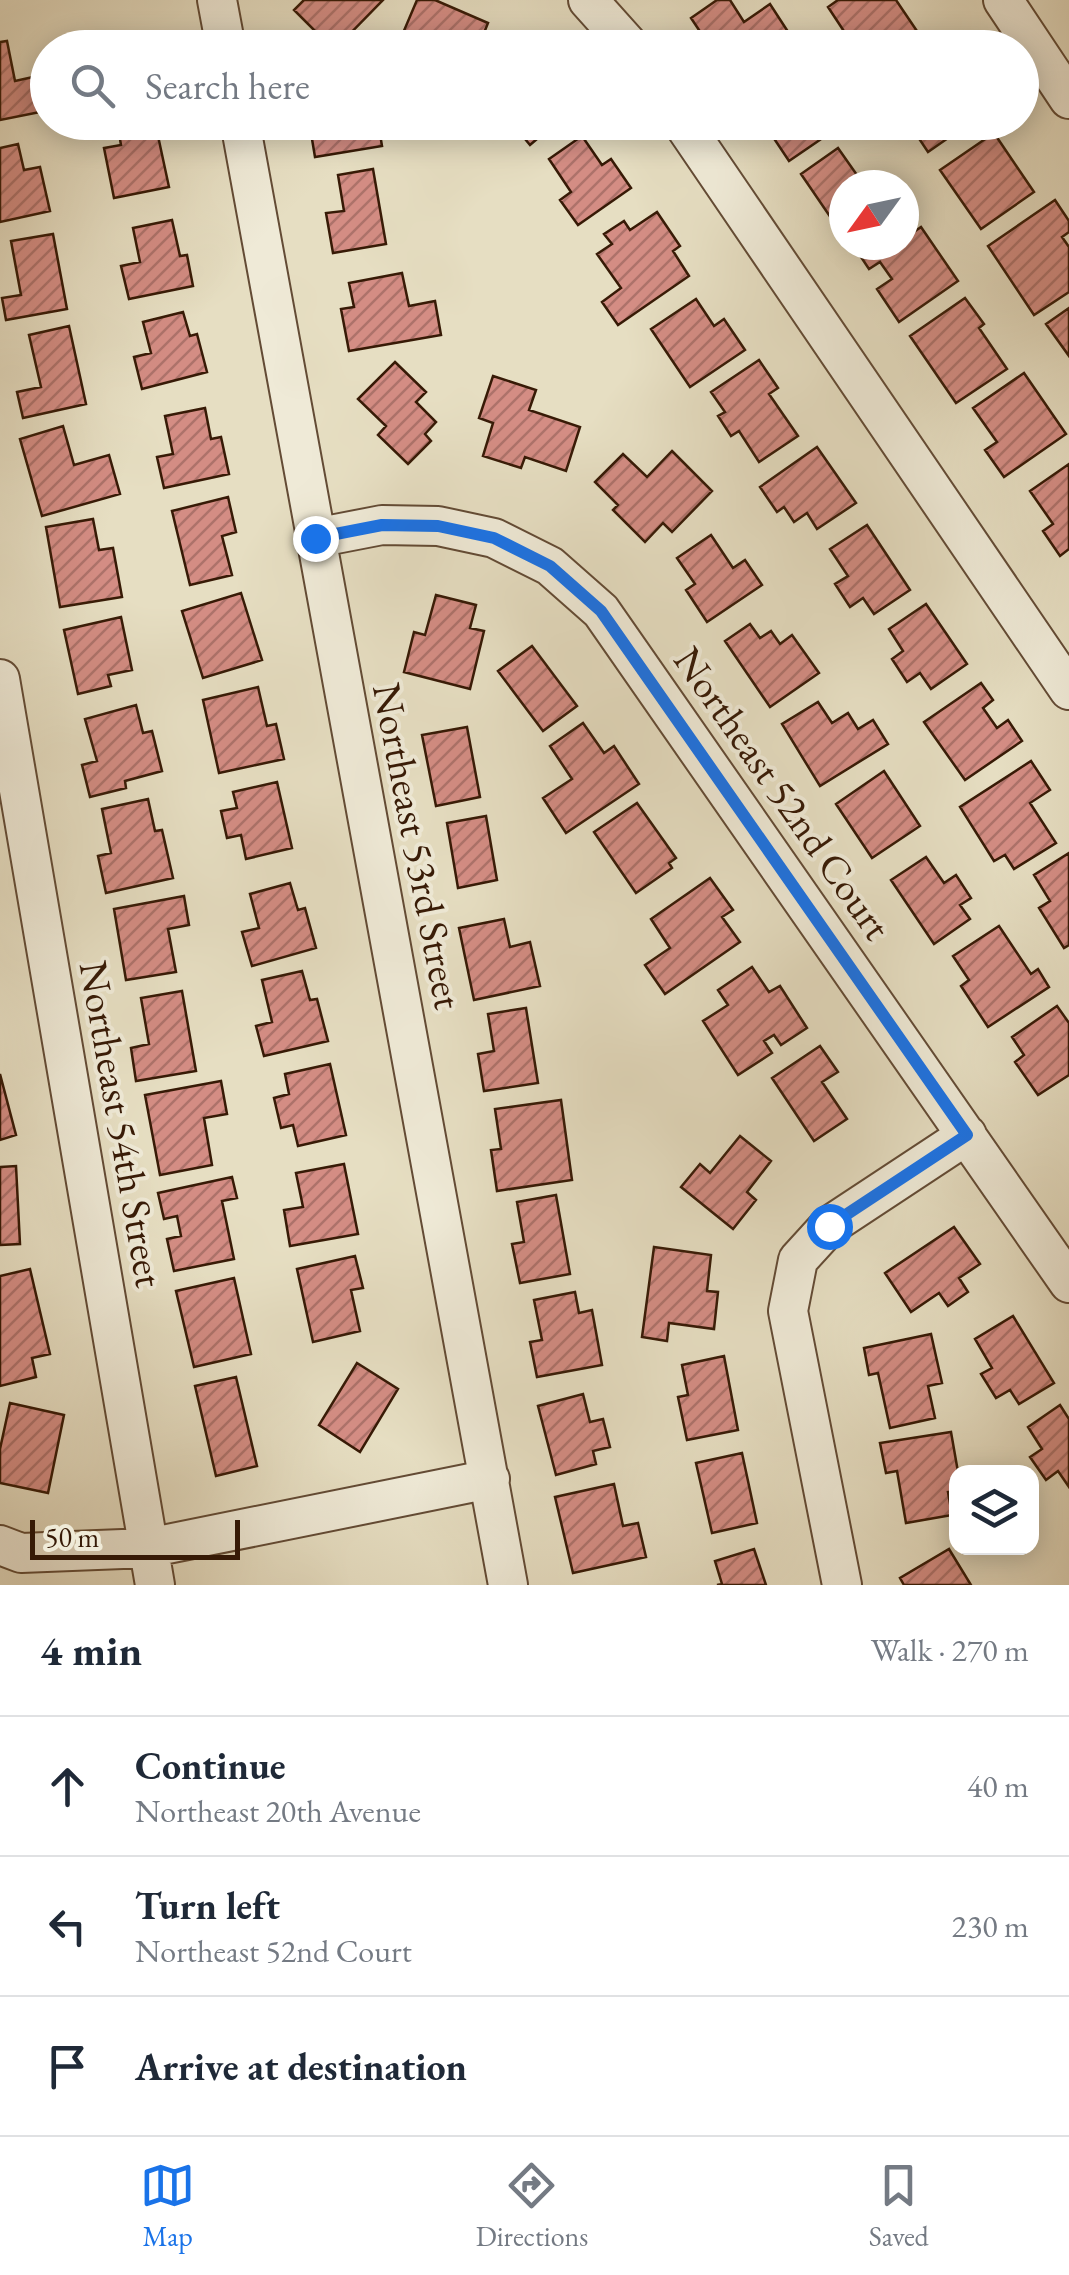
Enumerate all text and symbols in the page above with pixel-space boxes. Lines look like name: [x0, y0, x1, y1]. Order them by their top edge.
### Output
search box: [30, 30, 1039, 140]
icon: search: [65, 58, 120, 113]
text: Search here: [145, 61, 310, 110]
north arrow: [829, 170, 919, 260]
route end: [293, 516, 339, 562]
street label: Northeast 52nd Court: [662, 636, 904, 950]
street label: Northeast 53rd Street: [361, 679, 475, 1014]
street label: Northeast 54th Street: [68, 957, 176, 1292]
route start: [807, 1204, 853, 1250]
map controls: [949, 1465, 1039, 1555]
button: layers: [949, 1465, 1039, 1555]
scale bar: [30, 1515, 240, 1560]
text: 50 m: [45, 1519, 99, 1555]
text: 4 min: [40, 1623, 142, 1678]
text: Walk · 270 m: [871, 1629, 1029, 1671]
text: Continue: [135, 1741, 286, 1790]
icon: ahead: [40, 1759, 95, 1814]
text: 40 m: [967, 1765, 1029, 1807]
text: Northeast 20th Avenue: [135, 1790, 421, 1832]
text: Turn left: [135, 1881, 280, 1930]
icon: left: [40, 1899, 95, 1954]
text: 230 m: [952, 1905, 1029, 1947]
text: Northeast 52nd Court: [135, 1930, 412, 1972]
icon: arrive: [40, 2039, 95, 2094]
text: Arrive at destination: [135, 2042, 467, 2091]
tab: Map: [140, 2158, 195, 2254]
tab: Directions: [476, 2158, 588, 2254]
tab: Saved: [869, 2158, 929, 2254]

